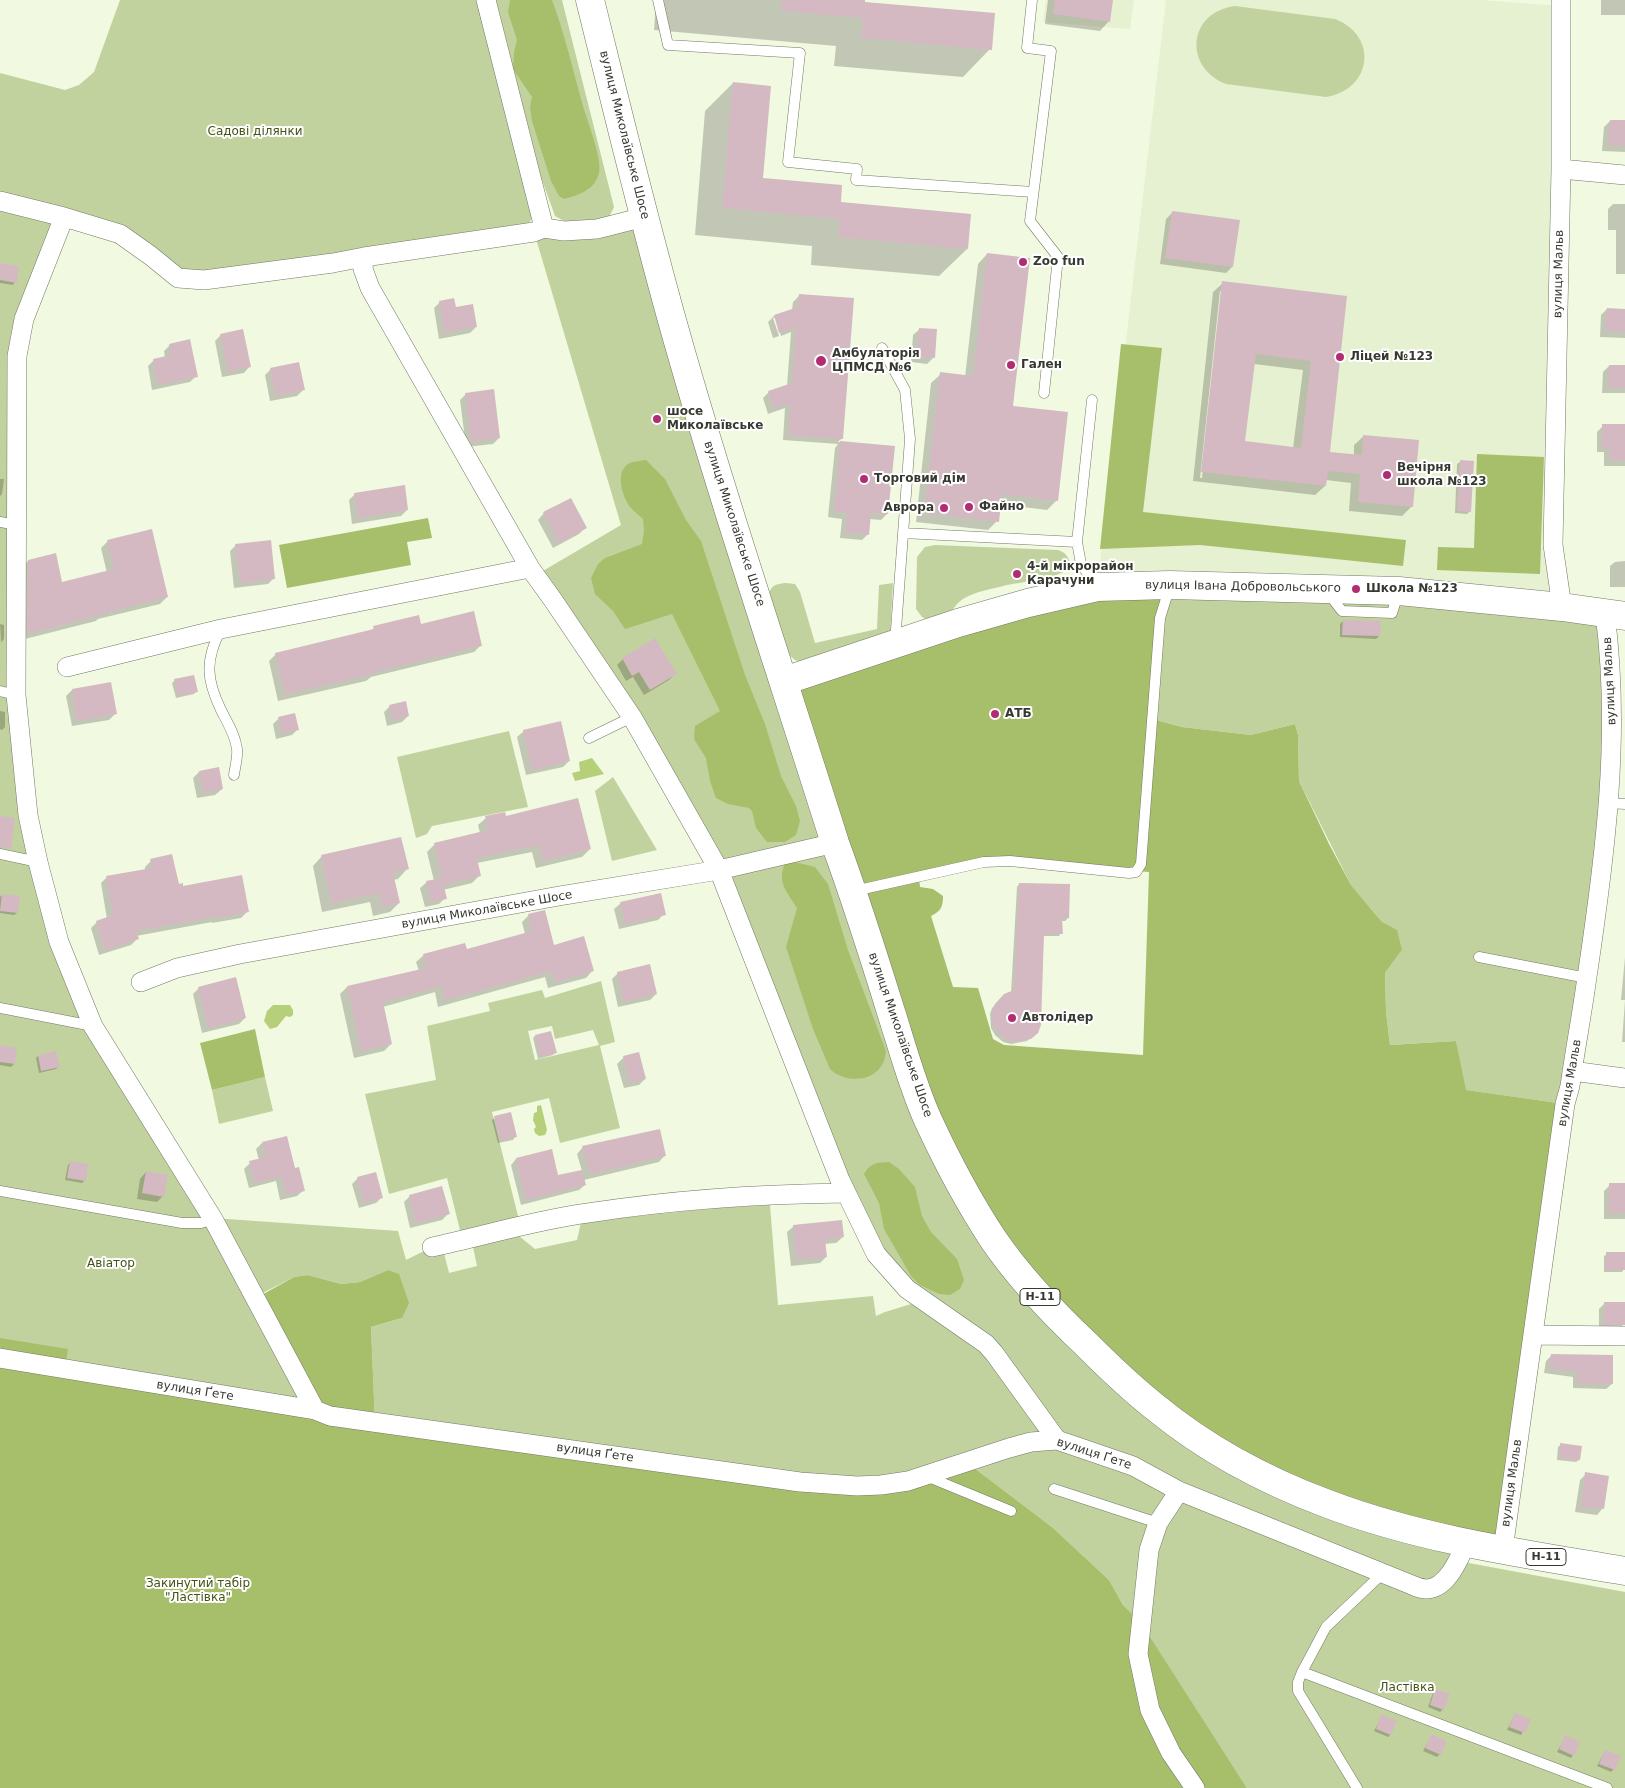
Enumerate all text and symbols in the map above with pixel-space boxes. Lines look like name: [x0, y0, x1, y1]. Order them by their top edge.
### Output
street label: вулиця Миколаївське Шосе: [596, 49, 652, 221]
park label: Садові ділянки: [207, 125, 303, 139]
street label: вулиця Мальв: [1551, 230, 1567, 318]
place label: Zoo fun: [1033, 255, 1085, 269]
marker: Zoo fun: [1017, 256, 1029, 268]
place label: Амбулаторія ЦПМСД №6: [832, 347, 920, 375]
place label: Ліцей №123: [1350, 350, 1433, 364]
marker: Ліцей №123: [1334, 351, 1346, 363]
marker: Амбулаторія ЦПМСД №6: [814, 354, 828, 368]
place label: Гален: [1021, 358, 1062, 372]
marker: Гален: [1005, 359, 1017, 371]
place label: шосе Миколаївське: [667, 405, 763, 433]
marker: шосе Миколаївське: [651, 413, 663, 425]
street label: вулиця Миколаївське Шосе: [700, 439, 768, 609]
place label: Вечірня школа №123: [1397, 461, 1487, 489]
marker: Вечірня школа №123: [1381, 469, 1393, 481]
place label: Торговий дім: [874, 472, 966, 486]
marker: Торговий дім: [858, 473, 870, 485]
place label: Файно: [979, 500, 1024, 514]
place label: Аврора: [884, 501, 934, 515]
marker: Файно: [963, 501, 975, 513]
marker: Аврора: [938, 502, 950, 514]
place label: 4-й мікрорайон Карачуни: [1027, 560, 1133, 588]
marker: 4-й мікрорайон Карачуни: [1011, 568, 1023, 580]
street label: вулиця Івана Добровольського: [1145, 578, 1341, 596]
place label: Школа №123: [1366, 582, 1458, 596]
marker: Школа №123: [1350, 583, 1362, 595]
street label: вулиця Мальв: [1600, 637, 1620, 725]
place label: АТБ: [1005, 707, 1032, 721]
marker: АТБ: [989, 708, 1001, 720]
street label: вулиця Миколаївське Шосе: [400, 888, 574, 932]
street label: вулиця Миколаївське Шосе: [865, 951, 935, 1119]
place label: Автолідер: [1022, 1011, 1093, 1025]
marker: Автолідер: [1006, 1012, 1018, 1024]
street label: вулиця Мальв: [1555, 1038, 1585, 1128]
park label: Авіатор: [87, 1257, 135, 1271]
road number: Н-11: [1020, 1288, 1060, 1305]
street label: вулиця Ґете: [155, 1378, 235, 1404]
street label: вулиця Ґете: [1055, 1435, 1133, 1473]
street label: вулиця Мальв: [1499, 1438, 1525, 1528]
street label: вулиця Ґете: [555, 1440, 635, 1466]
road number: Н-11: [1526, 1548, 1566, 1565]
park label: Закинутий табір "Ластівка": [146, 1577, 250, 1605]
park label: Ластівка: [1380, 1681, 1434, 1695]

